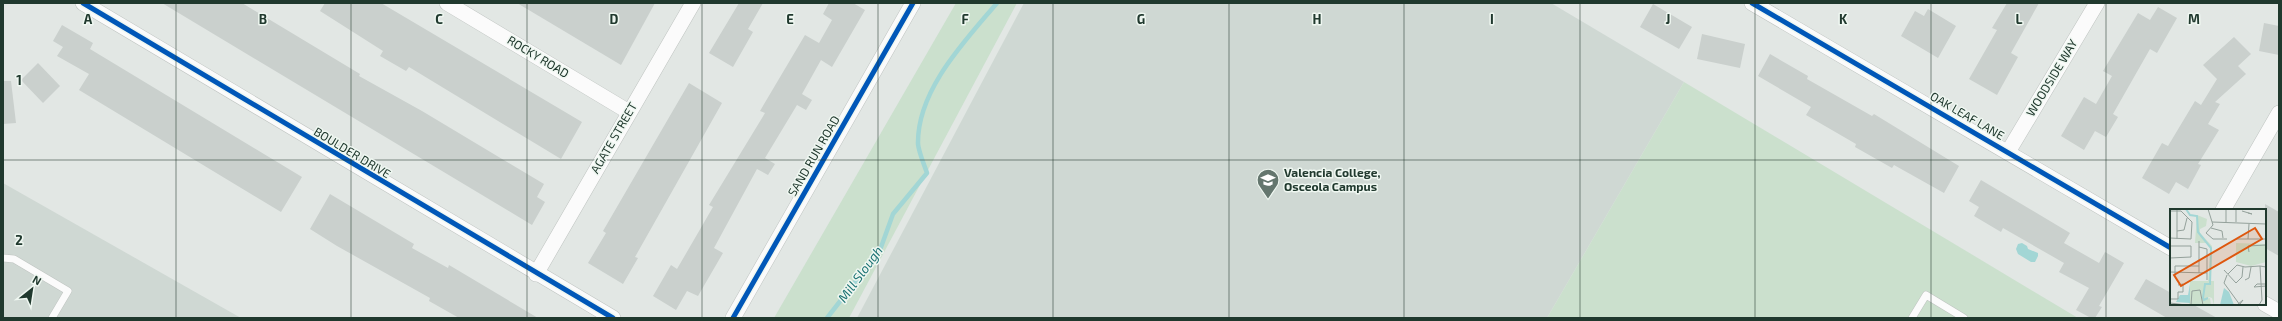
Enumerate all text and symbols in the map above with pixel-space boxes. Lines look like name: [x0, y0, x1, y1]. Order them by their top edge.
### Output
text: A: [84, 11, 93, 27]
text: B: [259, 11, 267, 27]
text: C: [435, 11, 443, 27]
text: D: [610, 11, 619, 27]
text: E: [786, 11, 794, 27]
text: F: [961, 11, 969, 27]
text: G: [1137, 11, 1145, 27]
text: H: [1313, 11, 1322, 27]
text: I: [1490, 11, 1494, 27]
text: J: [1666, 11, 1670, 27]
text: K: [1839, 11, 1848, 27]
text: L: [2016, 11, 2023, 27]
text: M: [2188, 11, 2200, 27]
street label: ROCKY ROAD: [505, 32, 572, 80]
street label: WOODSIDE WAY: [2023, 36, 2080, 118]
text: 1: [16, 72, 22, 88]
street label: OAK LEAF LANE: [1928, 88, 2007, 142]
street label: AGATE STREET: [587, 100, 639, 175]
street label: SAND RUN ROAD: [784, 113, 842, 198]
street label: BOULDER DRIVE: [312, 124, 394, 181]
place label: Valencia College, Osceola Campus: [1284, 165, 1380, 193]
school or university icon: Valencia College, Osceola Campus: [1255, 167, 1281, 200]
inset map: [2170, 209, 2266, 305]
text: 2: [15, 232, 23, 248]
water label: Mill Slough: [834, 243, 886, 305]
north arrow: [12, 269, 52, 309]
text: N: [31, 272, 44, 288]

